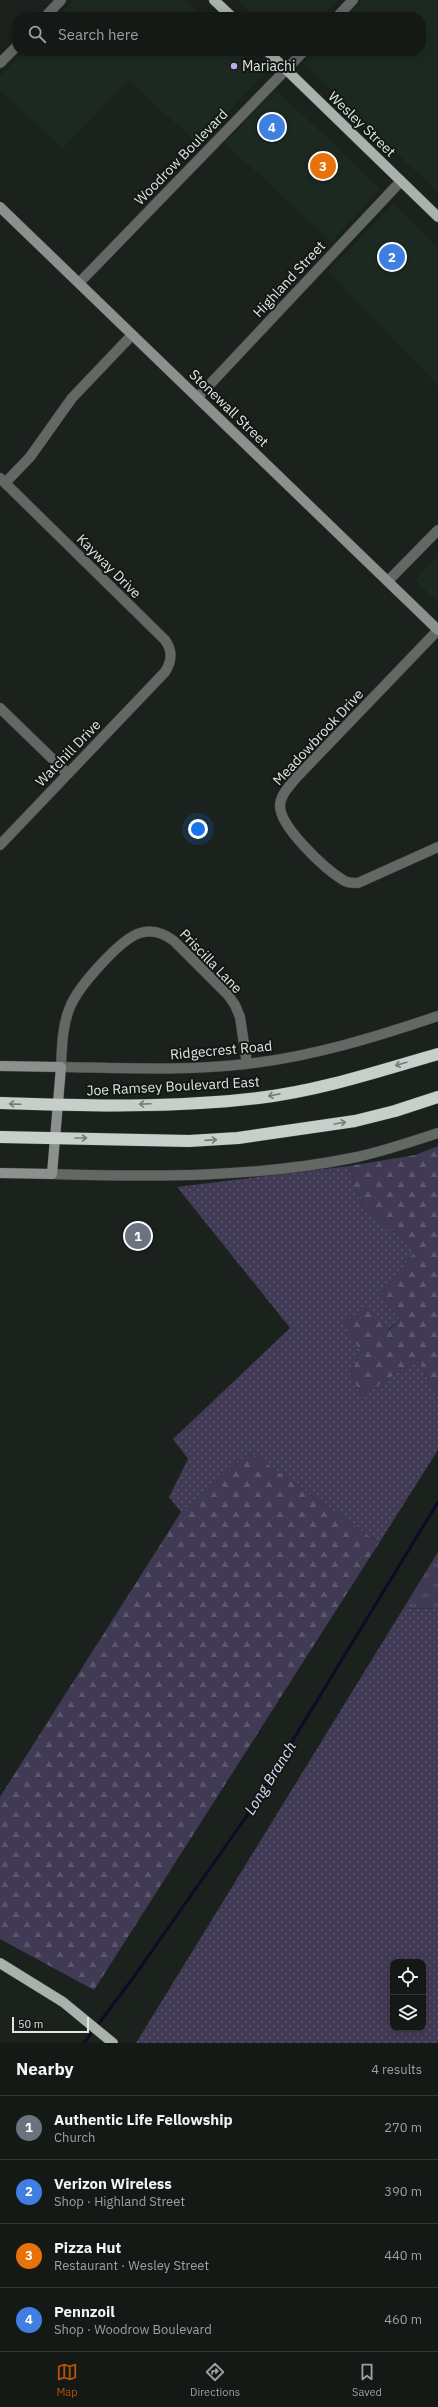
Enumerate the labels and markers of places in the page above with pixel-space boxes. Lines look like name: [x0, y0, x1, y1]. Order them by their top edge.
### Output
place label: Mariachi: [242, 57, 295, 75]
marker: Mariachi: [229, 61, 239, 71]
pin: 4: [259, 112, 285, 142]
pin: 3: [310, 151, 336, 181]
pin: 2: [379, 242, 405, 272]
pin: 1: [125, 1221, 151, 1251]

